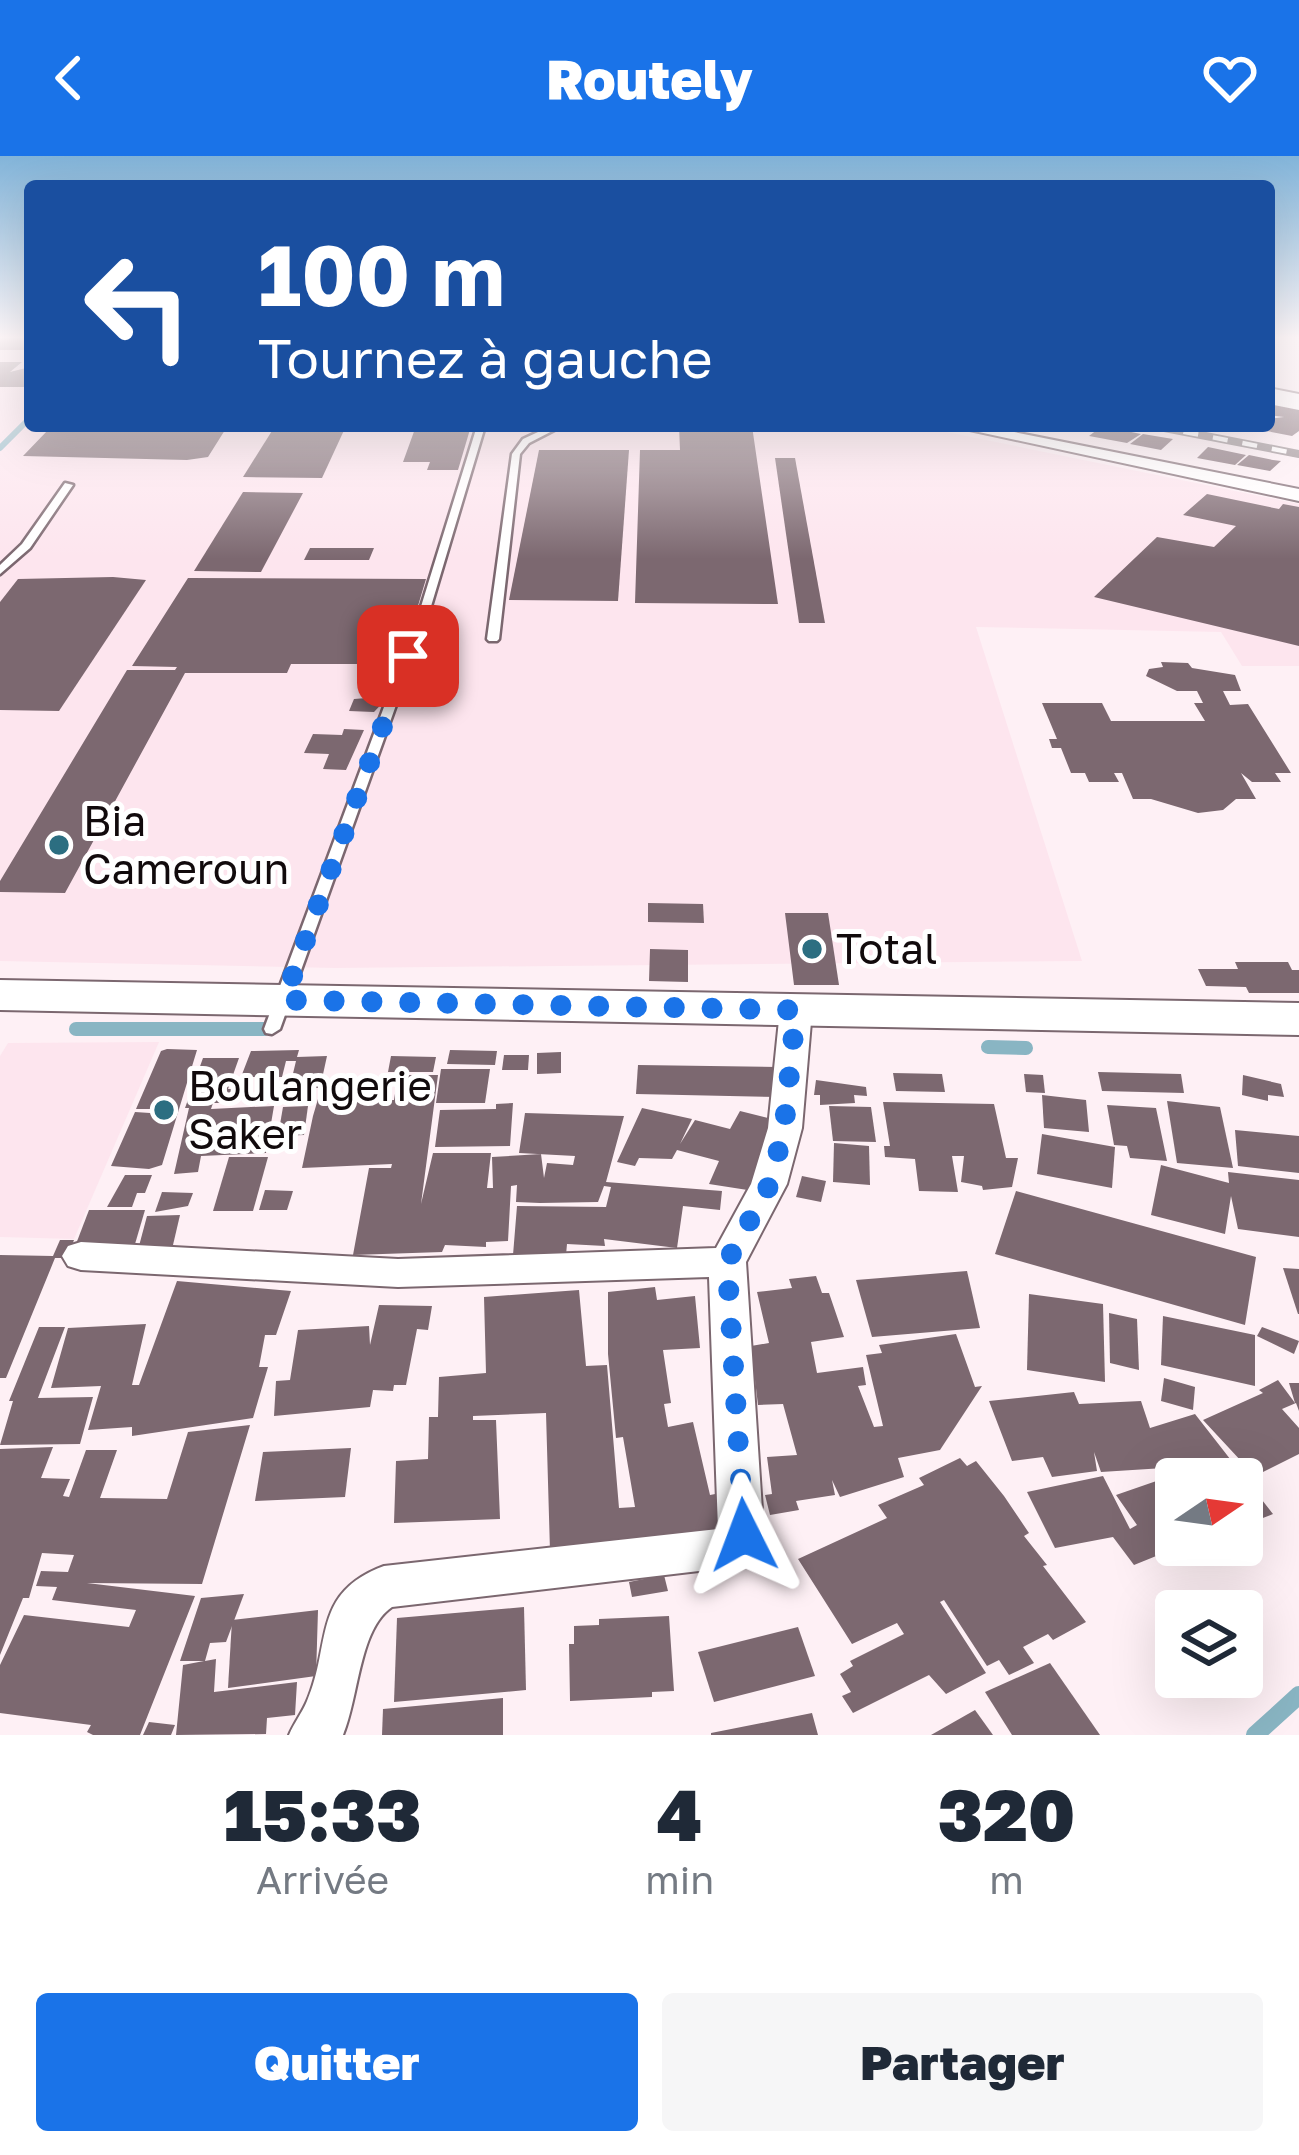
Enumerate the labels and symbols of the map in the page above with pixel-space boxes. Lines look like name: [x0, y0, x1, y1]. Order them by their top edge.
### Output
pin: [357, 605, 459, 707]
place label: Bia Cameroun: [83, 795, 289, 893]
marker: Bia Cameroun: [46, 832, 72, 858]
place label: Total: [836, 923, 937, 973]
marker: Total: [799, 936, 825, 962]
place label: Boulangerie Saker: [188, 1060, 432, 1158]
marker: Boulangerie Saker: [151, 1097, 177, 1123]
north arrow: [1155, 1458, 1263, 1566]
position arrow: [681, 1472, 807, 1598]

